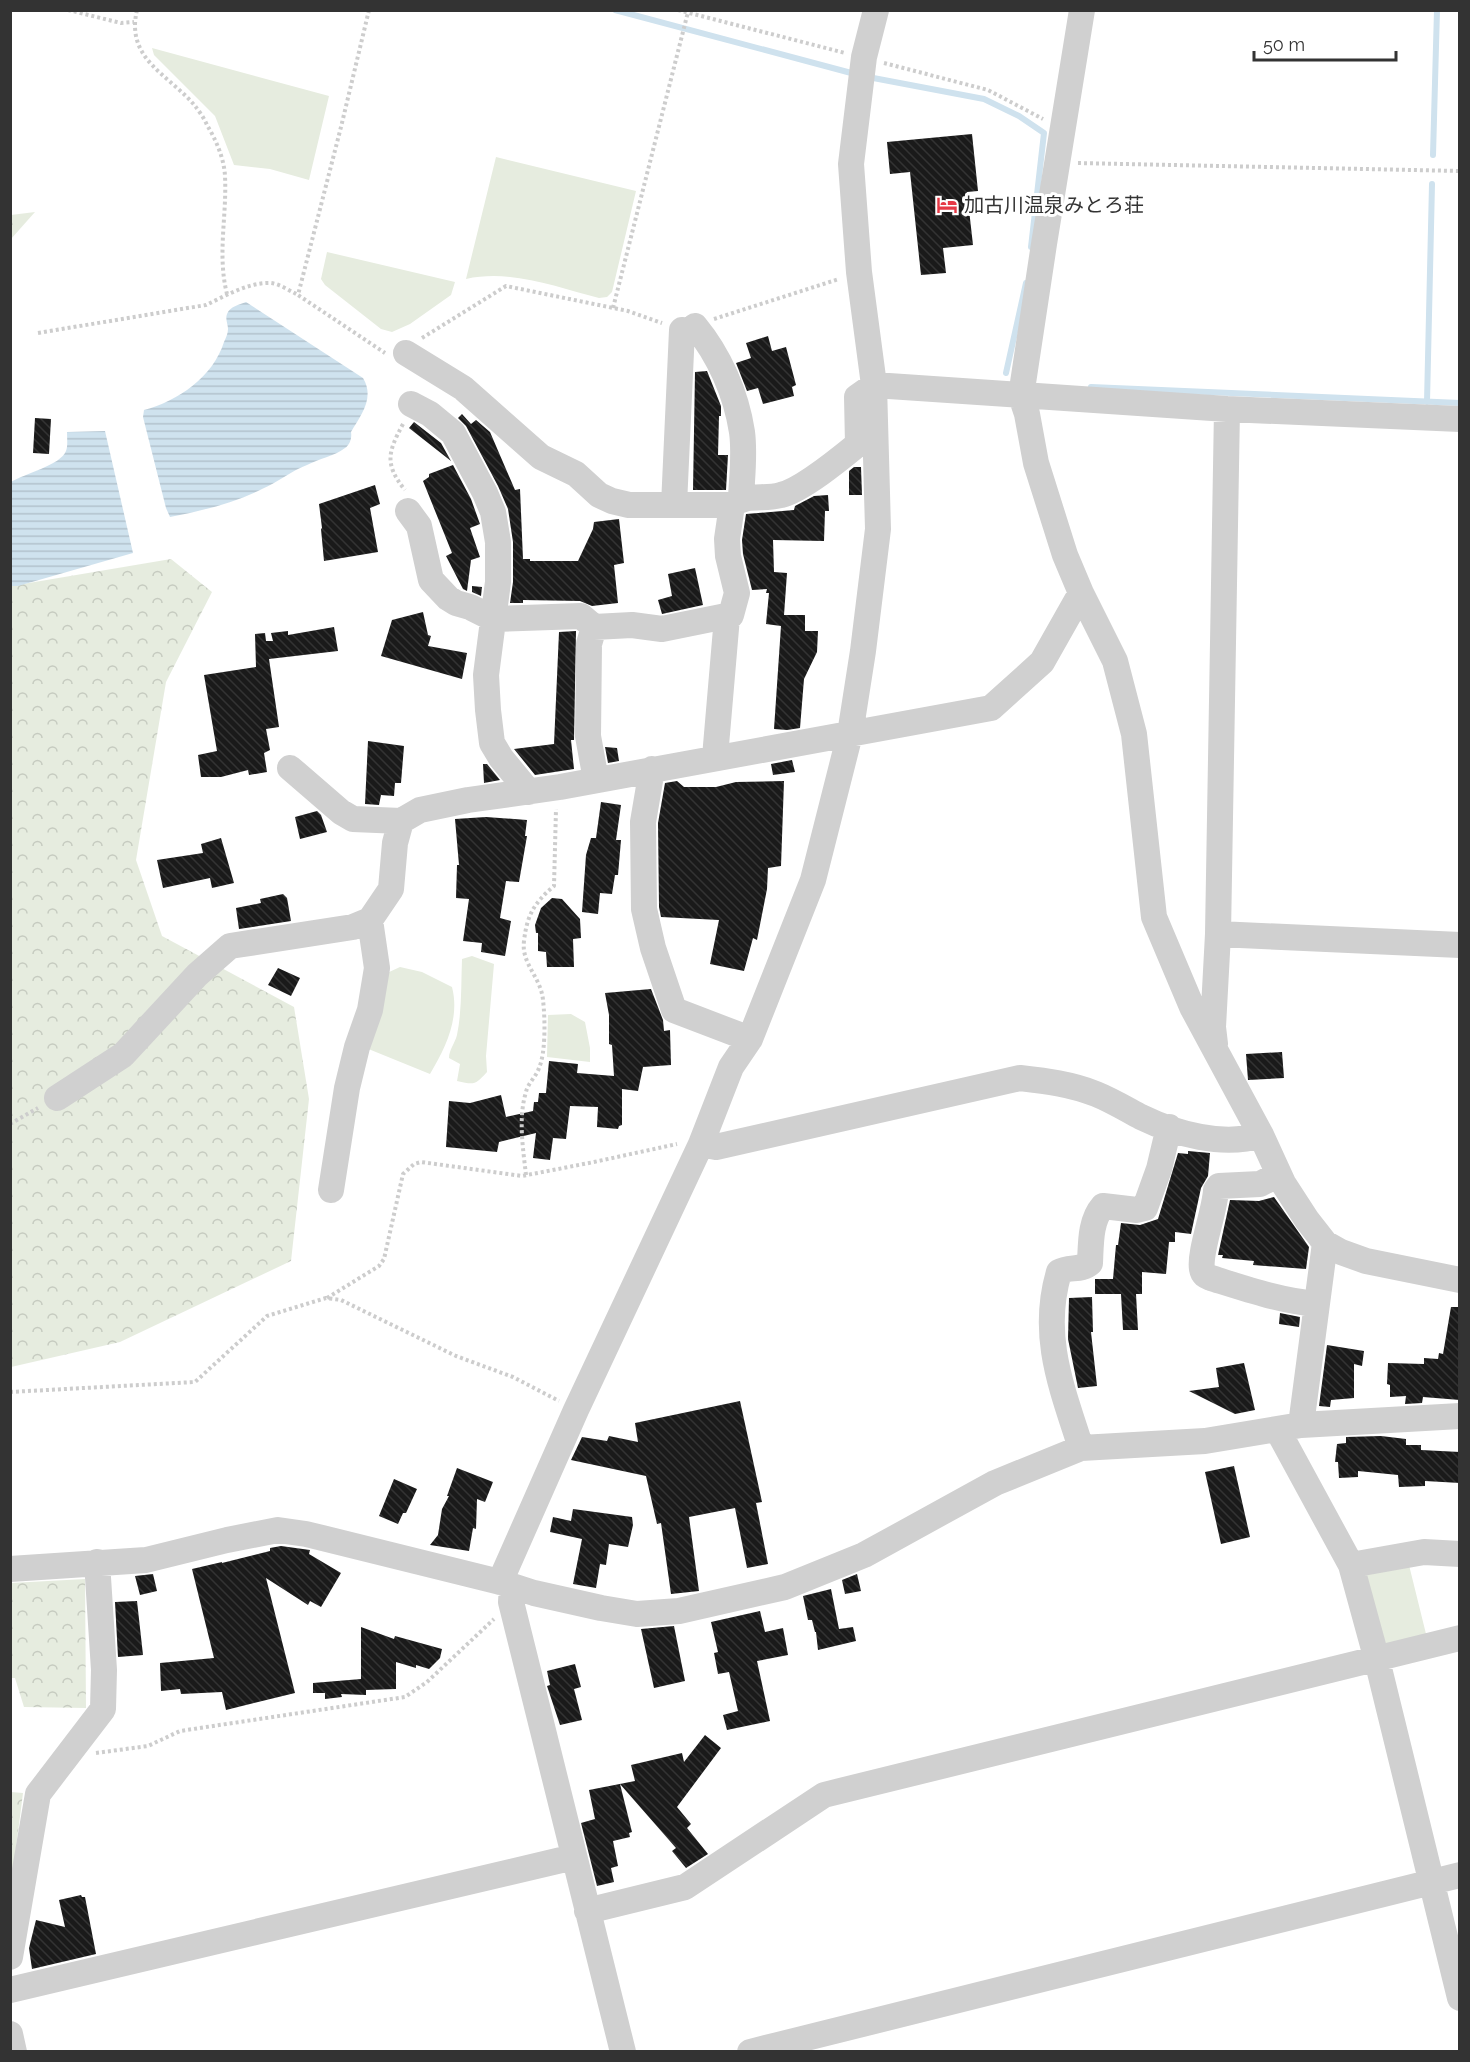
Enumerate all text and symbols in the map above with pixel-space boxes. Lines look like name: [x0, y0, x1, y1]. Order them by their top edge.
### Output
scale bar: [1254, 24, 1396, 62]
text: 50 m: [1263, 34, 1305, 55]
hotel icon: 加古川温泉みとろ荘: [935, 193, 959, 217]
place label: 加古川温泉みとろ荘: [964, 193, 1144, 217]

